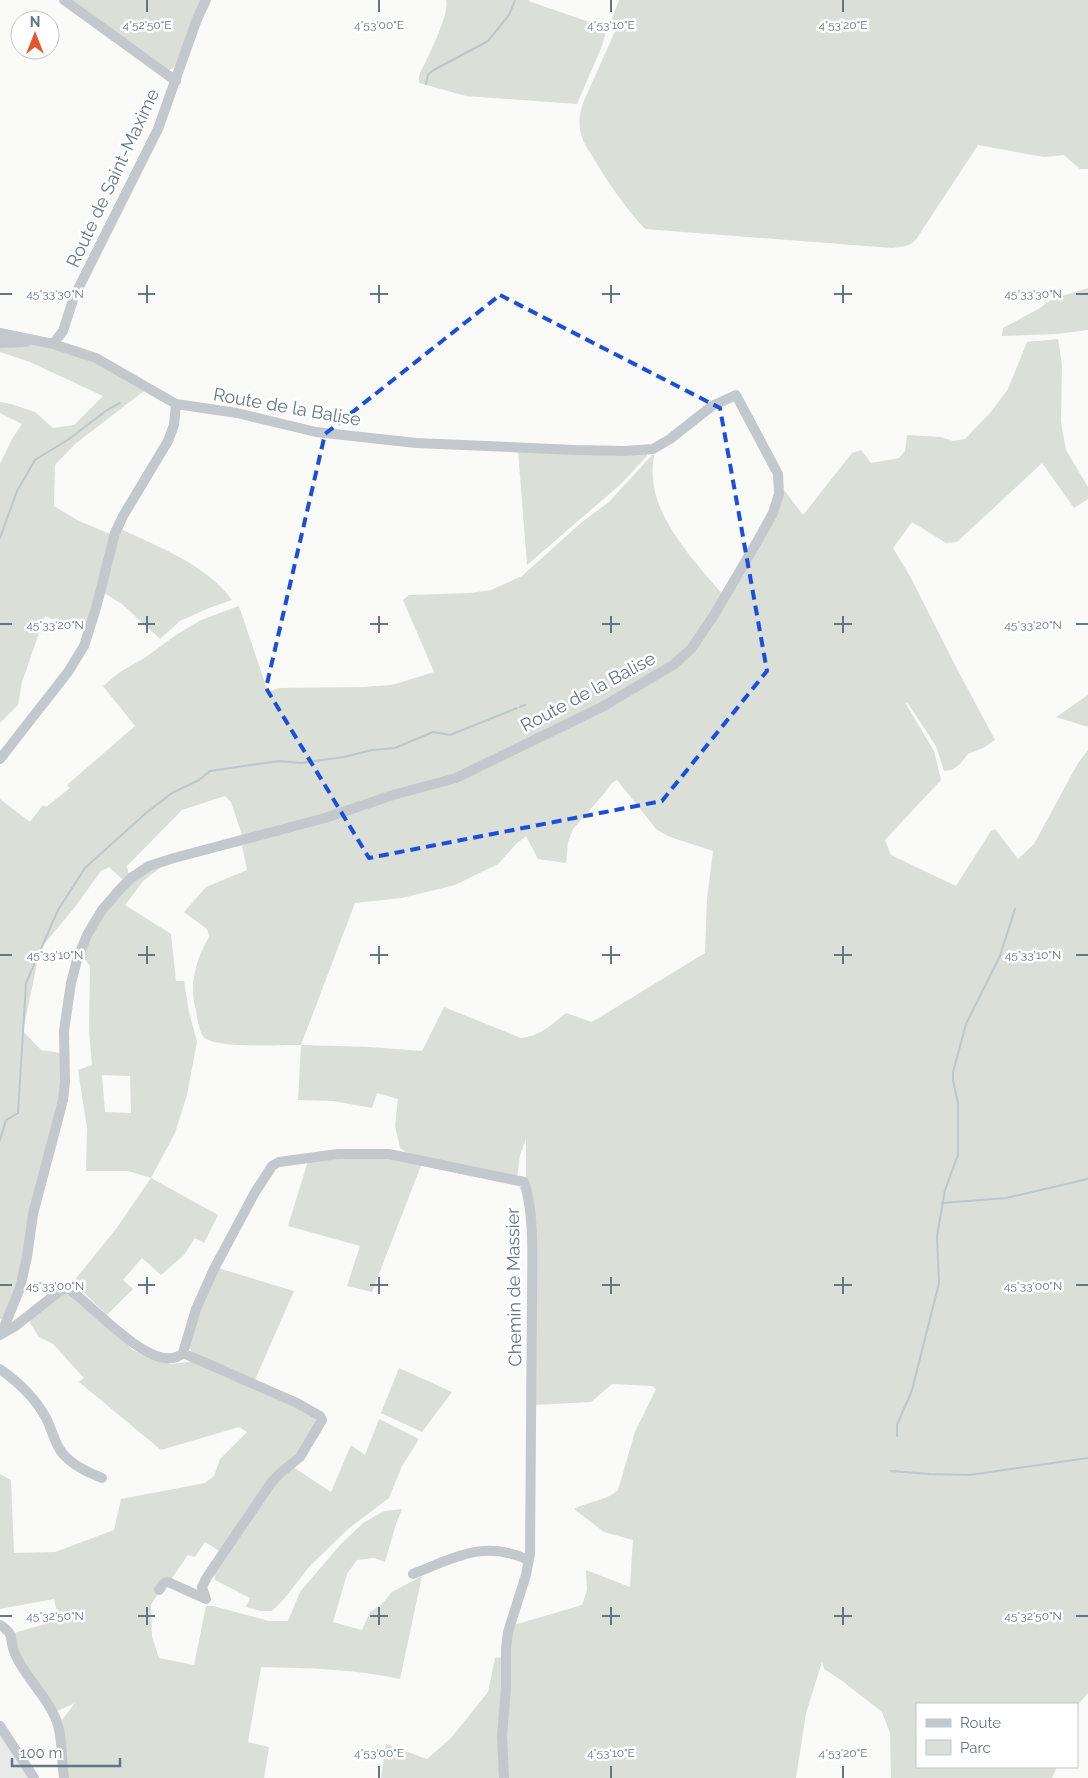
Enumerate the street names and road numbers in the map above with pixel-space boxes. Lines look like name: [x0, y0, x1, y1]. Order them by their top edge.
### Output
street label: Route de Saint-Maxime: [62, 85, 163, 270]
street label: Route de la Balise: [212, 383, 363, 430]
street label: Route de la Balise: [517, 647, 659, 736]
street label: Chemin de Massier: [502, 1207, 525, 1367]

